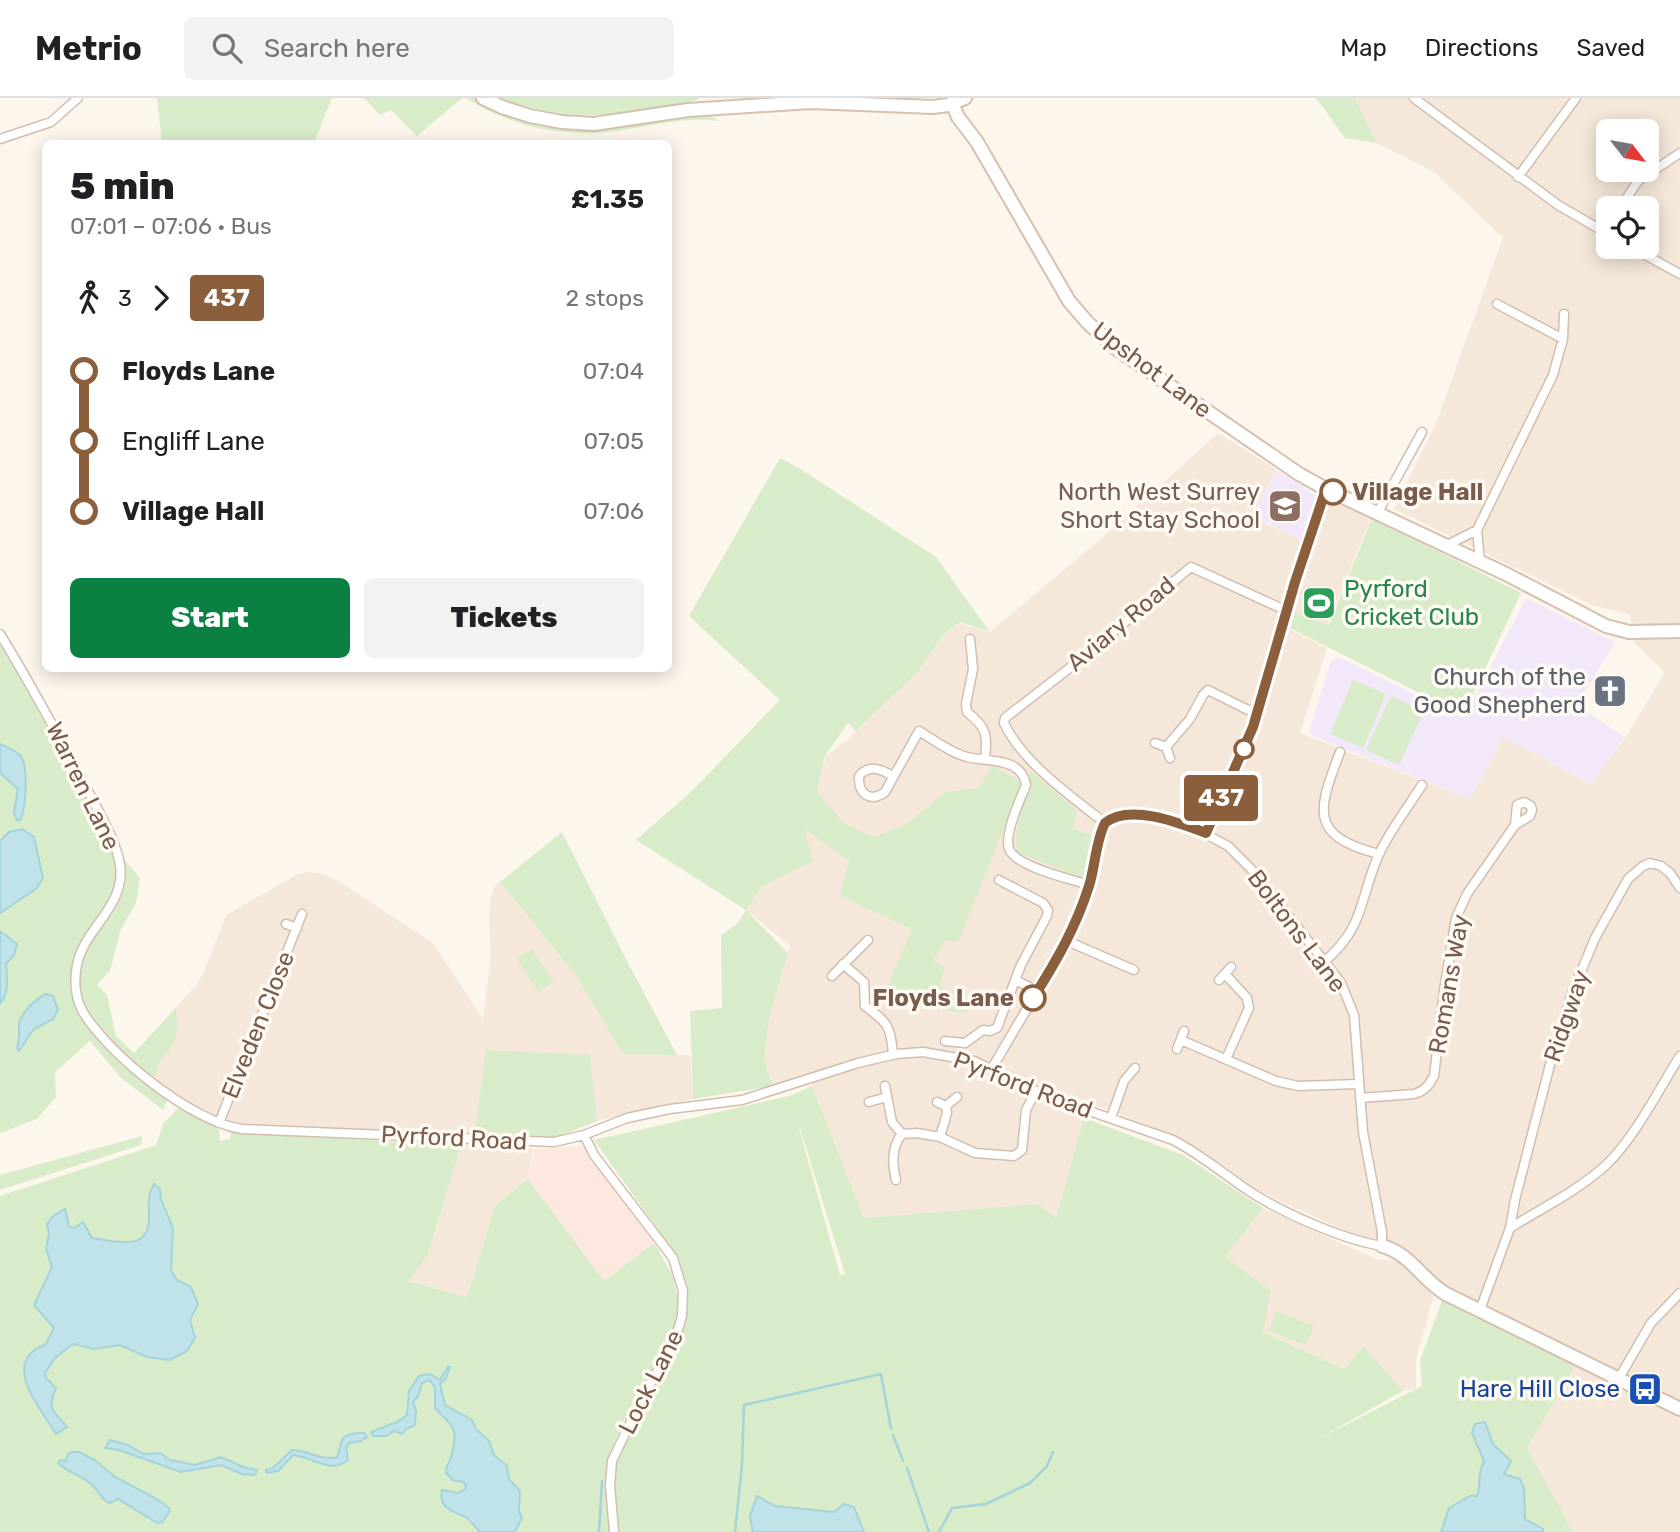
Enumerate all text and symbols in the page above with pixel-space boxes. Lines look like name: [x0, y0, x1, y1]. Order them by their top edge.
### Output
search box: [184, 17, 674, 80]
text: Metrio: [35, 29, 142, 68]
icon: search: [208, 29, 246, 67]
text: Search here: [264, 33, 410, 64]
text: Map: [1340, 34, 1387, 62]
text: Directions: [1425, 34, 1538, 62]
text: Saved: [1576, 34, 1645, 62]
north arrow: [1596, 119, 1659, 182]
map controls: [1596, 119, 1659, 259]
text: 5 min: [70, 163, 175, 209]
text: £1.35: [571, 184, 644, 215]
button: locate: [1596, 196, 1659, 259]
text: 07:01 – 07:06 · Bus: [70, 212, 272, 240]
icon: walk: [70, 279, 108, 317]
icon: forward: [142, 279, 180, 317]
text: 3: [118, 284, 132, 312]
text: 437: [204, 284, 250, 312]
text: 2 stops: [566, 284, 644, 312]
street label: Upshot Lane: [1087, 316, 1217, 424]
text: Floyds Lane: [122, 356, 275, 387]
text: 07:04: [583, 357, 644, 385]
text: Engliff Lane: [122, 426, 265, 457]
text: 07:05: [583, 427, 644, 455]
place label: North West Surrey Short Stay School: [1058, 478, 1260, 534]
place label: Village Hall: [1352, 478, 1483, 506]
marker: Village Hall: [1320, 479, 1346, 505]
school or university icon: North West Surrey Short Stay School: [1266, 487, 1304, 525]
text: Village Hall: [122, 496, 264, 527]
text: 07:06: [583, 497, 644, 525]
street label: Aviary Road: [1061, 571, 1181, 677]
place label: Pyrford Cricket Club: [1344, 575, 1479, 631]
button: Start: [70, 578, 350, 658]
button: Tickets: [364, 578, 644, 658]
sports icon: Pyrford Cricket Club: [1300, 584, 1338, 622]
place label: Church of the Good Shepherd: [1413, 663, 1586, 719]
church icon: Church of the Good Shepherd: [1591, 672, 1629, 710]
street label: Warren Lane: [40, 718, 126, 854]
unlabelled marker: [1234, 739, 1254, 759]
line badge: 437: [1181, 775, 1261, 821]
text: 437: [1198, 784, 1244, 812]
street label: Boltons Lane: [1242, 864, 1352, 998]
street label: Romans Way: [1423, 912, 1475, 1056]
street label: Elveden Close: [216, 947, 300, 1103]
street label: Ridgway: [1538, 966, 1596, 1066]
place label: Floyds Lane: [873, 984, 1014, 1012]
marker: Floyds Lane: [1020, 985, 1046, 1011]
street label: Pyrford Road: [950, 1046, 1096, 1124]
street label: Pyrford Road: [380, 1120, 528, 1156]
street label: Lock Lane: [613, 1325, 689, 1439]
bus stop icon: Hare Hill Close: [1626, 1370, 1664, 1408]
place label: Hare Hill Close: [1460, 1375, 1620, 1403]

